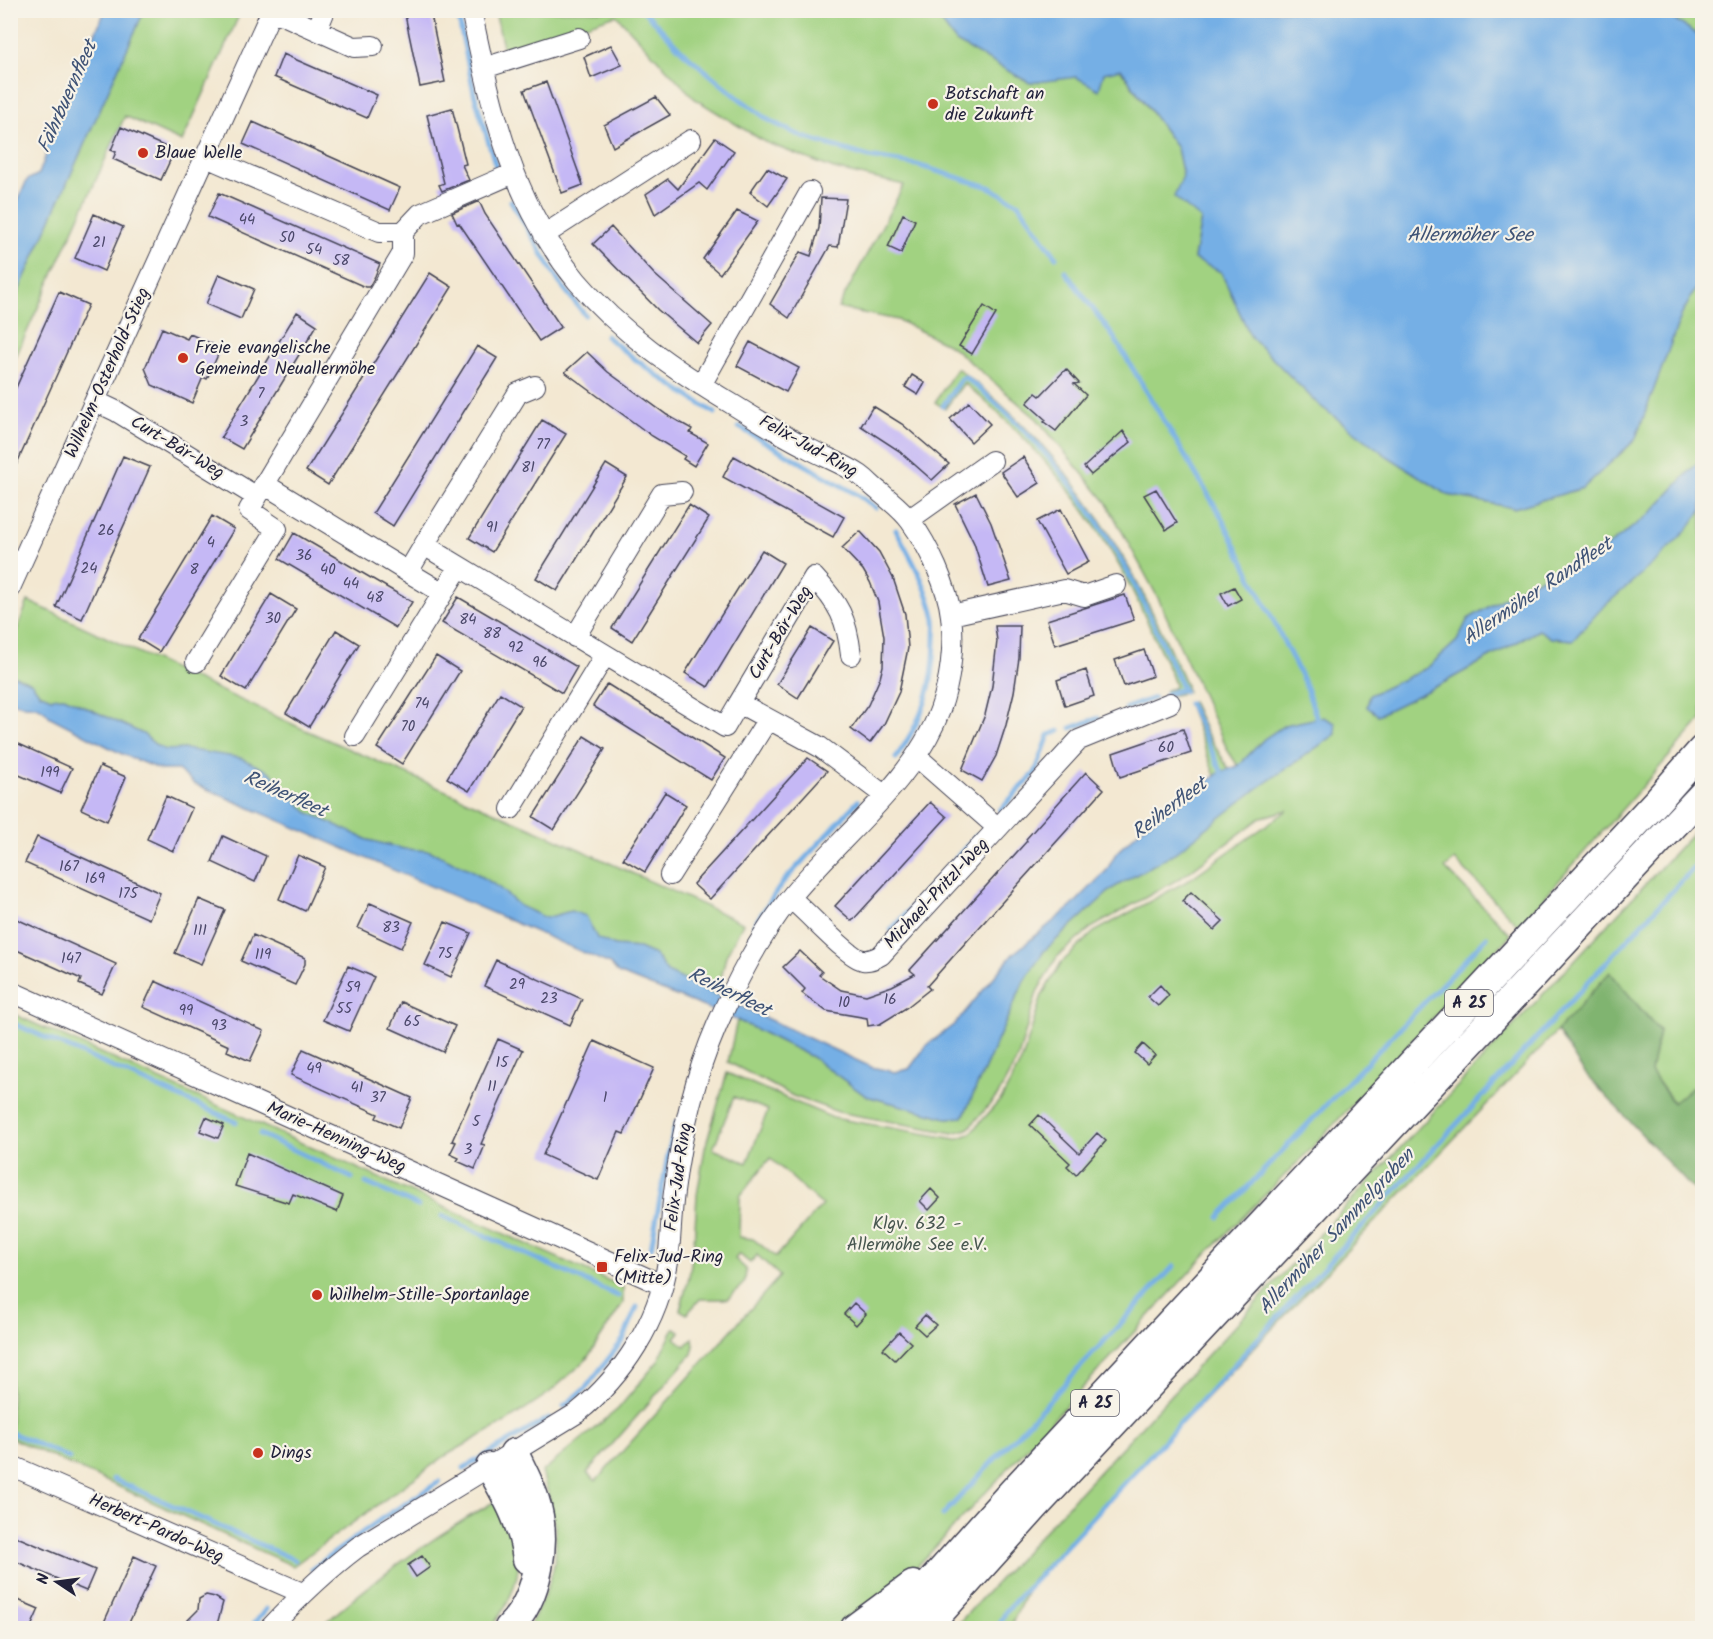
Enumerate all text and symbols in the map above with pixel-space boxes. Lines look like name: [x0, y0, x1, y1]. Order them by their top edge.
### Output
water label: Fährbuernfleet: [29, 33, 108, 158]
place label: Botschaft an die Zukunft: [945, 80, 1044, 130]
marker: Botschaft an die Zukunft: [926, 97, 940, 111]
place label: Blaue Welle: [155, 139, 242, 168]
marker: Blaue Welle: [136, 146, 150, 160]
house number: 44: [239, 208, 255, 232]
water label: Allermöher See: [1407, 220, 1535, 252]
house number: 50: [279, 226, 295, 250]
house number: 21: [92, 231, 106, 255]
house number: 54: [306, 238, 322, 262]
house number: 58: [332, 249, 351, 273]
street label: Wilhelm-Osterhold-Stieg: [57, 283, 159, 463]
place label: Freie evangelische Gemeinde Neuallermöhe: [195, 334, 375, 384]
marker: Freie evangelische Gemeinde Neuallermöhe: [176, 351, 190, 365]
house number: 7: [258, 382, 266, 406]
street label: Curt-Bär-Weg: [124, 408, 230, 488]
street label: Felix-Jud-Ring: [753, 408, 863, 486]
house number: 3: [240, 410, 249, 434]
house number: 77: [536, 433, 551, 457]
house number: 81: [521, 456, 535, 480]
house number: 91: [486, 516, 498, 540]
house number: 26: [97, 519, 115, 543]
water label: Allermöher Randfleet: [1456, 528, 1622, 654]
house number: 4: [207, 531, 215, 555]
house number: 36: [296, 544, 312, 568]
house number: 24: [81, 557, 97, 581]
house number: 8: [189, 558, 199, 582]
house number: 40: [320, 558, 336, 582]
house number: 44: [343, 572, 359, 596]
street label: Curt-Bär-Weg: [741, 580, 821, 686]
house number: 48: [366, 586, 385, 610]
house number: 30: [265, 607, 282, 631]
house number: 84: [459, 608, 477, 632]
house number: 88: [483, 622, 502, 646]
house number: 92: [508, 636, 524, 660]
house number: 96: [532, 651, 548, 675]
house number: 74: [414, 692, 430, 716]
house number: 70: [401, 715, 416, 739]
house number: 60: [1158, 736, 1174, 760]
house number: 199: [40, 761, 60, 785]
water label: Reiherfleet: [238, 762, 335, 829]
water label: Reiherfleet: [1125, 768, 1218, 848]
street label: Michael-Pritzl-Weg: [877, 832, 997, 956]
house number: 167: [59, 855, 80, 879]
house number: 169: [85, 867, 106, 891]
house number: 175: [118, 882, 139, 906]
house number: 83: [382, 916, 400, 940]
house number: 111: [193, 919, 207, 943]
house number: 75: [438, 942, 453, 966]
house number: 119: [255, 943, 272, 967]
house number: 147: [61, 947, 82, 971]
water label: Reiherfleet: [682, 959, 779, 1028]
house number: 29: [509, 973, 526, 997]
house number: 59: [345, 976, 361, 1000]
house number: 23: [540, 987, 558, 1011]
house number: 16: [883, 988, 897, 1012]
road number: A 25: [1445, 990, 1493, 1016]
house number: 10: [838, 991, 851, 1015]
house number: 55: [336, 997, 353, 1021]
house number: 99: [179, 999, 194, 1023]
house number: 65: [404, 1010, 421, 1034]
house number: 93: [211, 1014, 227, 1038]
house number: 15: [496, 1051, 509, 1075]
house number: 49: [306, 1057, 322, 1081]
house number: 11: [487, 1075, 497, 1099]
house number: 41: [351, 1076, 364, 1100]
house number: 37: [370, 1086, 387, 1110]
house number: 1: [603, 1086, 608, 1110]
street label: Marie-Henning-Weg: [262, 1094, 410, 1182]
house number: 5: [472, 1110, 481, 1134]
street label: Felix-Jud-Ring: [657, 1121, 701, 1233]
house number: 3: [464, 1138, 473, 1162]
water label: Allermöher Sammelgraben: [1251, 1140, 1424, 1323]
park label: Klgv. 632 - Allermöhe See e.V.: [847, 1210, 987, 1260]
place label: Felix-Jud-Ring (Mitte): [614, 1243, 723, 1293]
marker: Felix-Jud-Ring (Mitte): [595, 1260, 609, 1274]
place label: Wilhelm-Stille-Sportanlage: [329, 1281, 529, 1310]
marker: Wilhelm-Stille-Sportanlage: [310, 1288, 324, 1302]
road number: A 25: [1071, 1390, 1119, 1416]
place label: Dings: [270, 1439, 312, 1468]
marker: Dings: [251, 1446, 265, 1460]
street label: Herbert-Pardo-Weg: [84, 1486, 228, 1572]
north arrow: [27, 1552, 87, 1612]
text: N: [31, 1571, 57, 1587]

